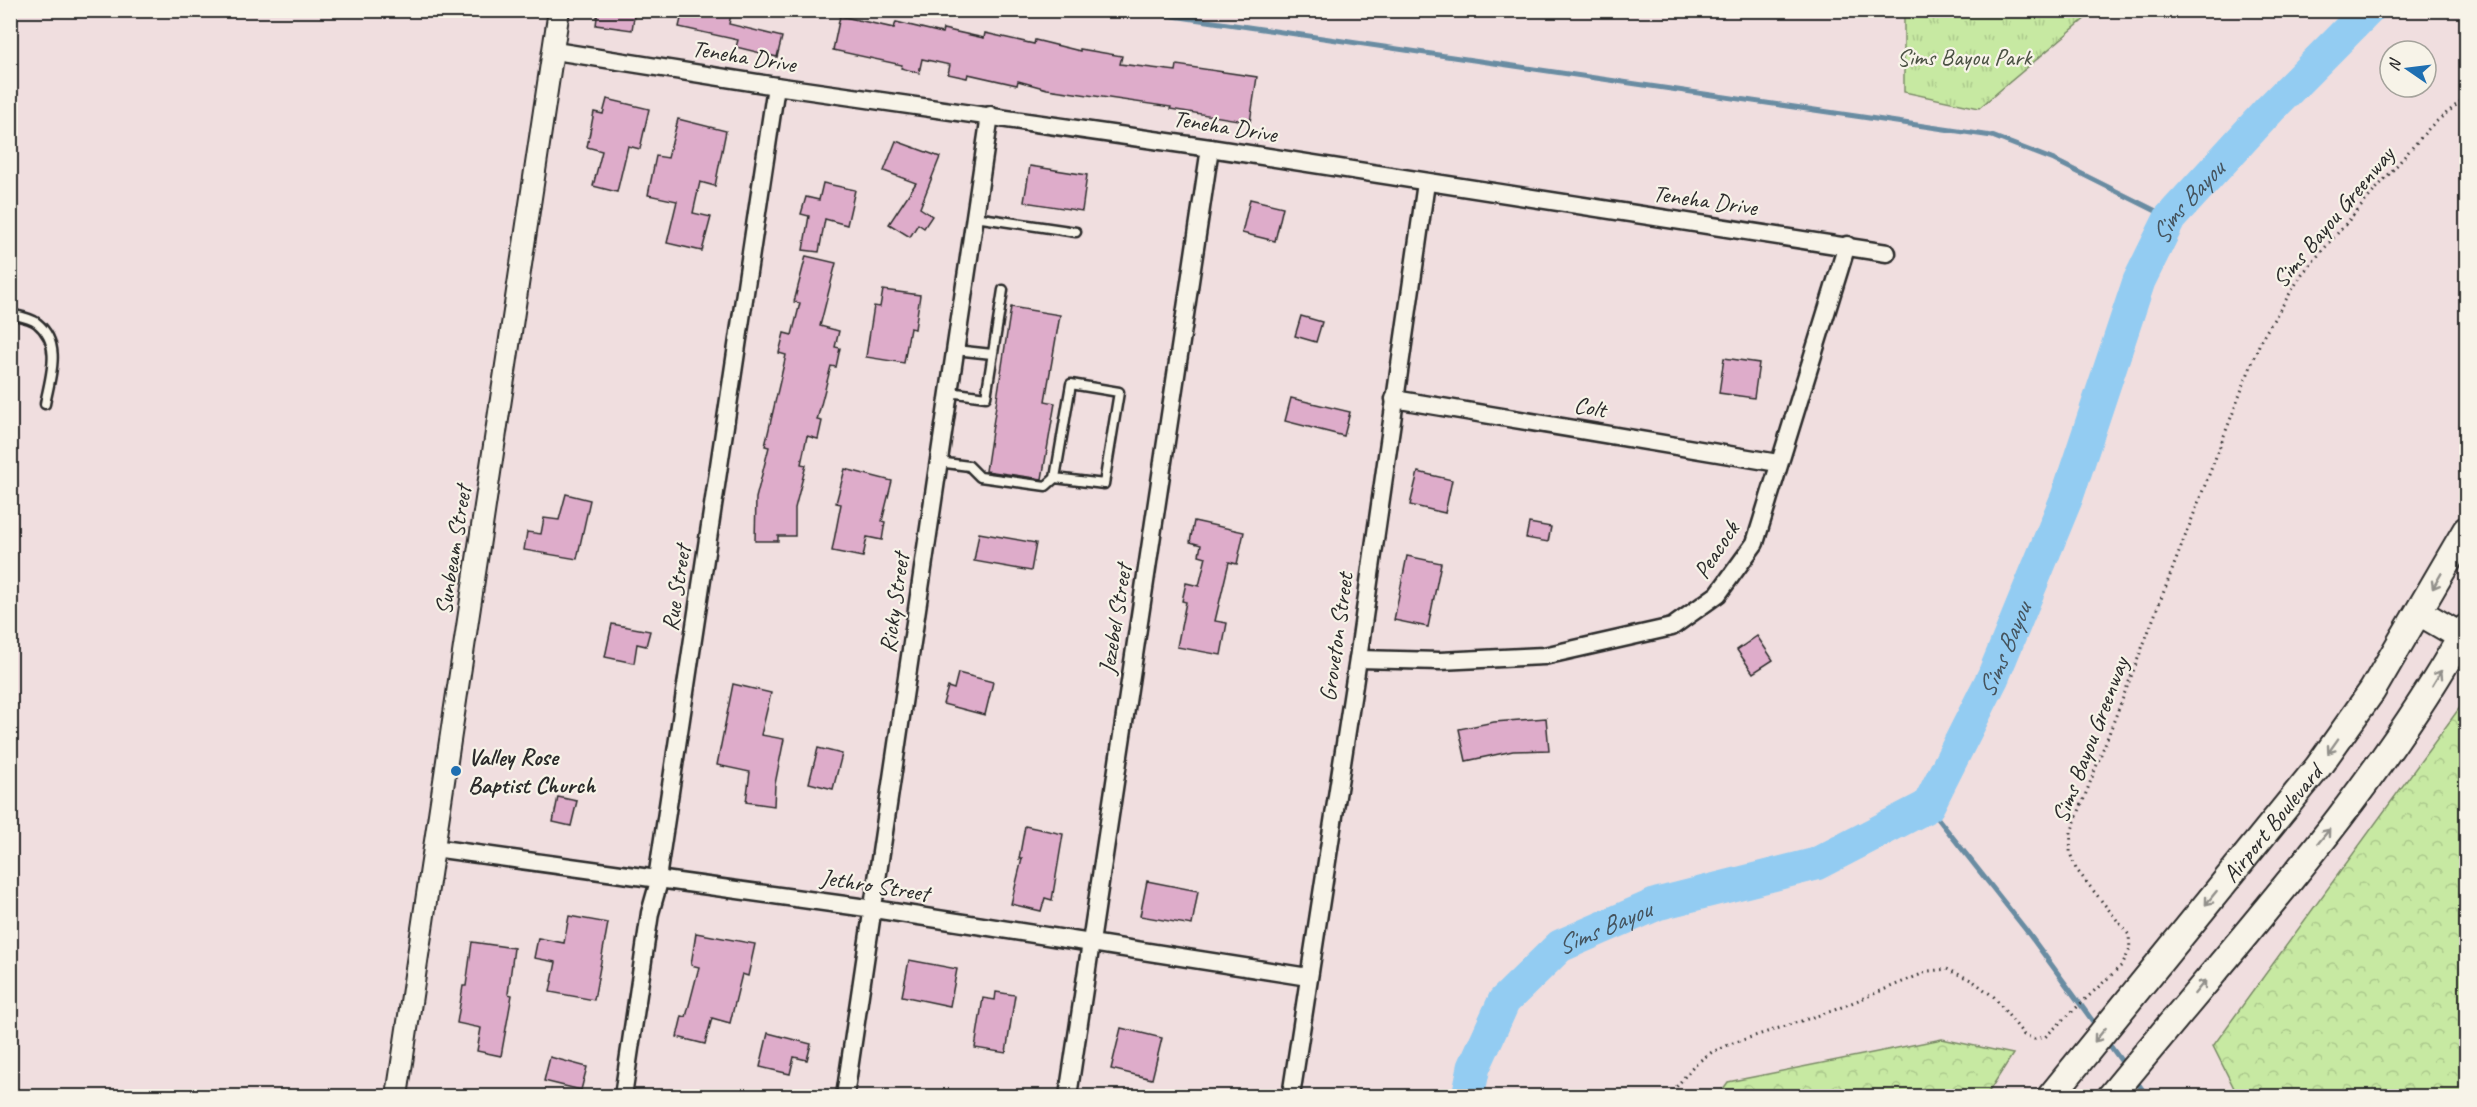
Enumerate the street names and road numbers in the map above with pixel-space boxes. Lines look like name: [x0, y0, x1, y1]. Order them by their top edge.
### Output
street label: Teneha Drive: [690, 33, 800, 79]
street label: Teneha Drive: [1171, 103, 1281, 149]
street label: Sims Bayou Greenway: [2265, 139, 2402, 294]
street label: Teneha Drive: [1651, 178, 1761, 222]
street label: Colt: [1572, 389, 1610, 425]
street label: Sunbeam Street: [428, 480, 478, 617]
street label: Peacock: [1686, 514, 1747, 584]
street label: Rue Street: [654, 540, 698, 633]
street label: Ricky Street: [872, 548, 916, 655]
street label: Jezebel Street: [1091, 559, 1139, 677]
street label: Groveton Street: [1312, 569, 1360, 703]
street label: Sims Bayou Greenway: [2045, 651, 2136, 827]
street label: Airport Boulevard: [2216, 756, 2331, 888]
street label: Jethro Street: [818, 862, 934, 909]

